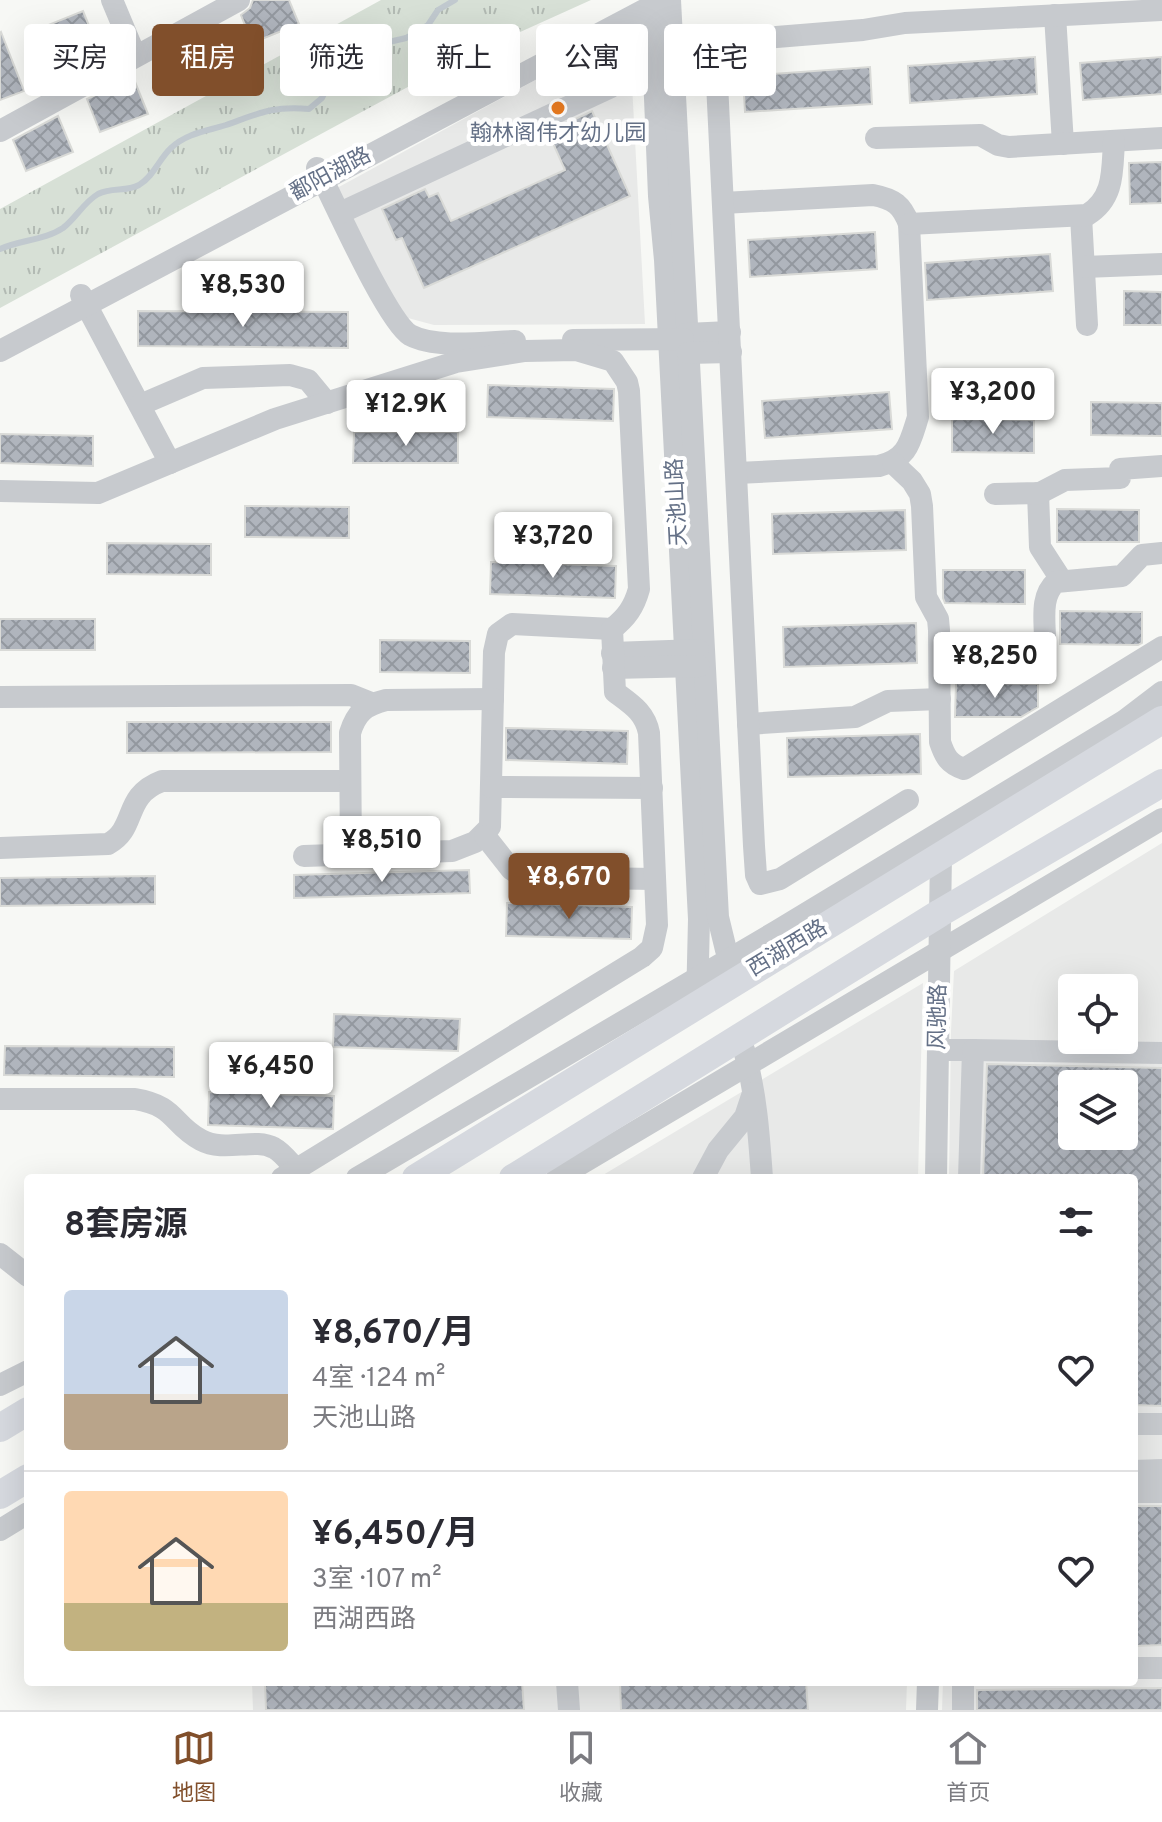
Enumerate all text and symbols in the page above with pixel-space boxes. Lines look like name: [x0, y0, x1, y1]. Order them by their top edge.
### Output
chip: 买房: [24, 24, 136, 96]
chip: 租房: [152, 24, 264, 96]
chip: 筛选: [280, 24, 392, 96]
chip: 新上: [408, 24, 520, 96]
chip: 公寓: [536, 24, 648, 96]
chip: 住宅: [664, 24, 776, 96]
marker: 翰林阁伟才幼儿园: [549, 99, 567, 117]
place label: 翰林阁伟才幼儿园: [470, 121, 646, 148]
street label: 鄱阳湖路: [286, 142, 376, 208]
pin: ¥8,530: [178, 261, 308, 329]
text: ¥8,530: [200, 270, 286, 303]
pin: ¥3,200: [928, 368, 1058, 436]
text: ¥3,200: [949, 377, 1037, 410]
pin: ¥12.9K: [341, 380, 471, 448]
text: ¥12.9K: [365, 389, 447, 422]
street label: 天池山路: [662, 457, 694, 547]
pin: ¥3,720: [488, 512, 618, 580]
text: ¥3,720: [512, 521, 594, 554]
pin: ¥8,250: [930, 632, 1060, 700]
text: ¥8,250: [952, 641, 1038, 674]
pin: ¥8,510: [317, 816, 447, 884]
text: ¥8,510: [341, 825, 423, 858]
pin: ¥8,670: [504, 853, 634, 921]
text: ¥8,670: [526, 862, 612, 895]
street label: 西湖西路: [743, 915, 833, 983]
map controls: [1058, 974, 1138, 1150]
button: locate: [1058, 974, 1138, 1054]
street label: 风驰路: [925, 984, 953, 1050]
pin: ¥6,450: [206, 1042, 336, 1110]
text: ¥6,450: [227, 1051, 315, 1084]
button: layers: [1058, 1070, 1138, 1150]
icon: filters: [1054, 1200, 1098, 1244]
text: 8套房源: [64, 1205, 187, 1248]
text: ¥8,670/月: [312, 1313, 475, 1356]
icon: home: [128, 1322, 224, 1418]
icon: heart: [1054, 1348, 1098, 1392]
text: 4室 · 124 m²: [312, 1363, 445, 1396]
text: 天池山路: [312, 1403, 416, 1436]
text: ¥6,450/月: [312, 1514, 479, 1557]
icon: home: [128, 1523, 224, 1619]
icon: heart: [1054, 1549, 1098, 1593]
text: 3室 · 107 m²: [312, 1564, 442, 1597]
text: 西湖西路: [312, 1604, 416, 1637]
tab: 地图: [172, 1726, 216, 1808]
tab: 收藏: [559, 1726, 603, 1808]
tab: 首页: [946, 1726, 990, 1808]

